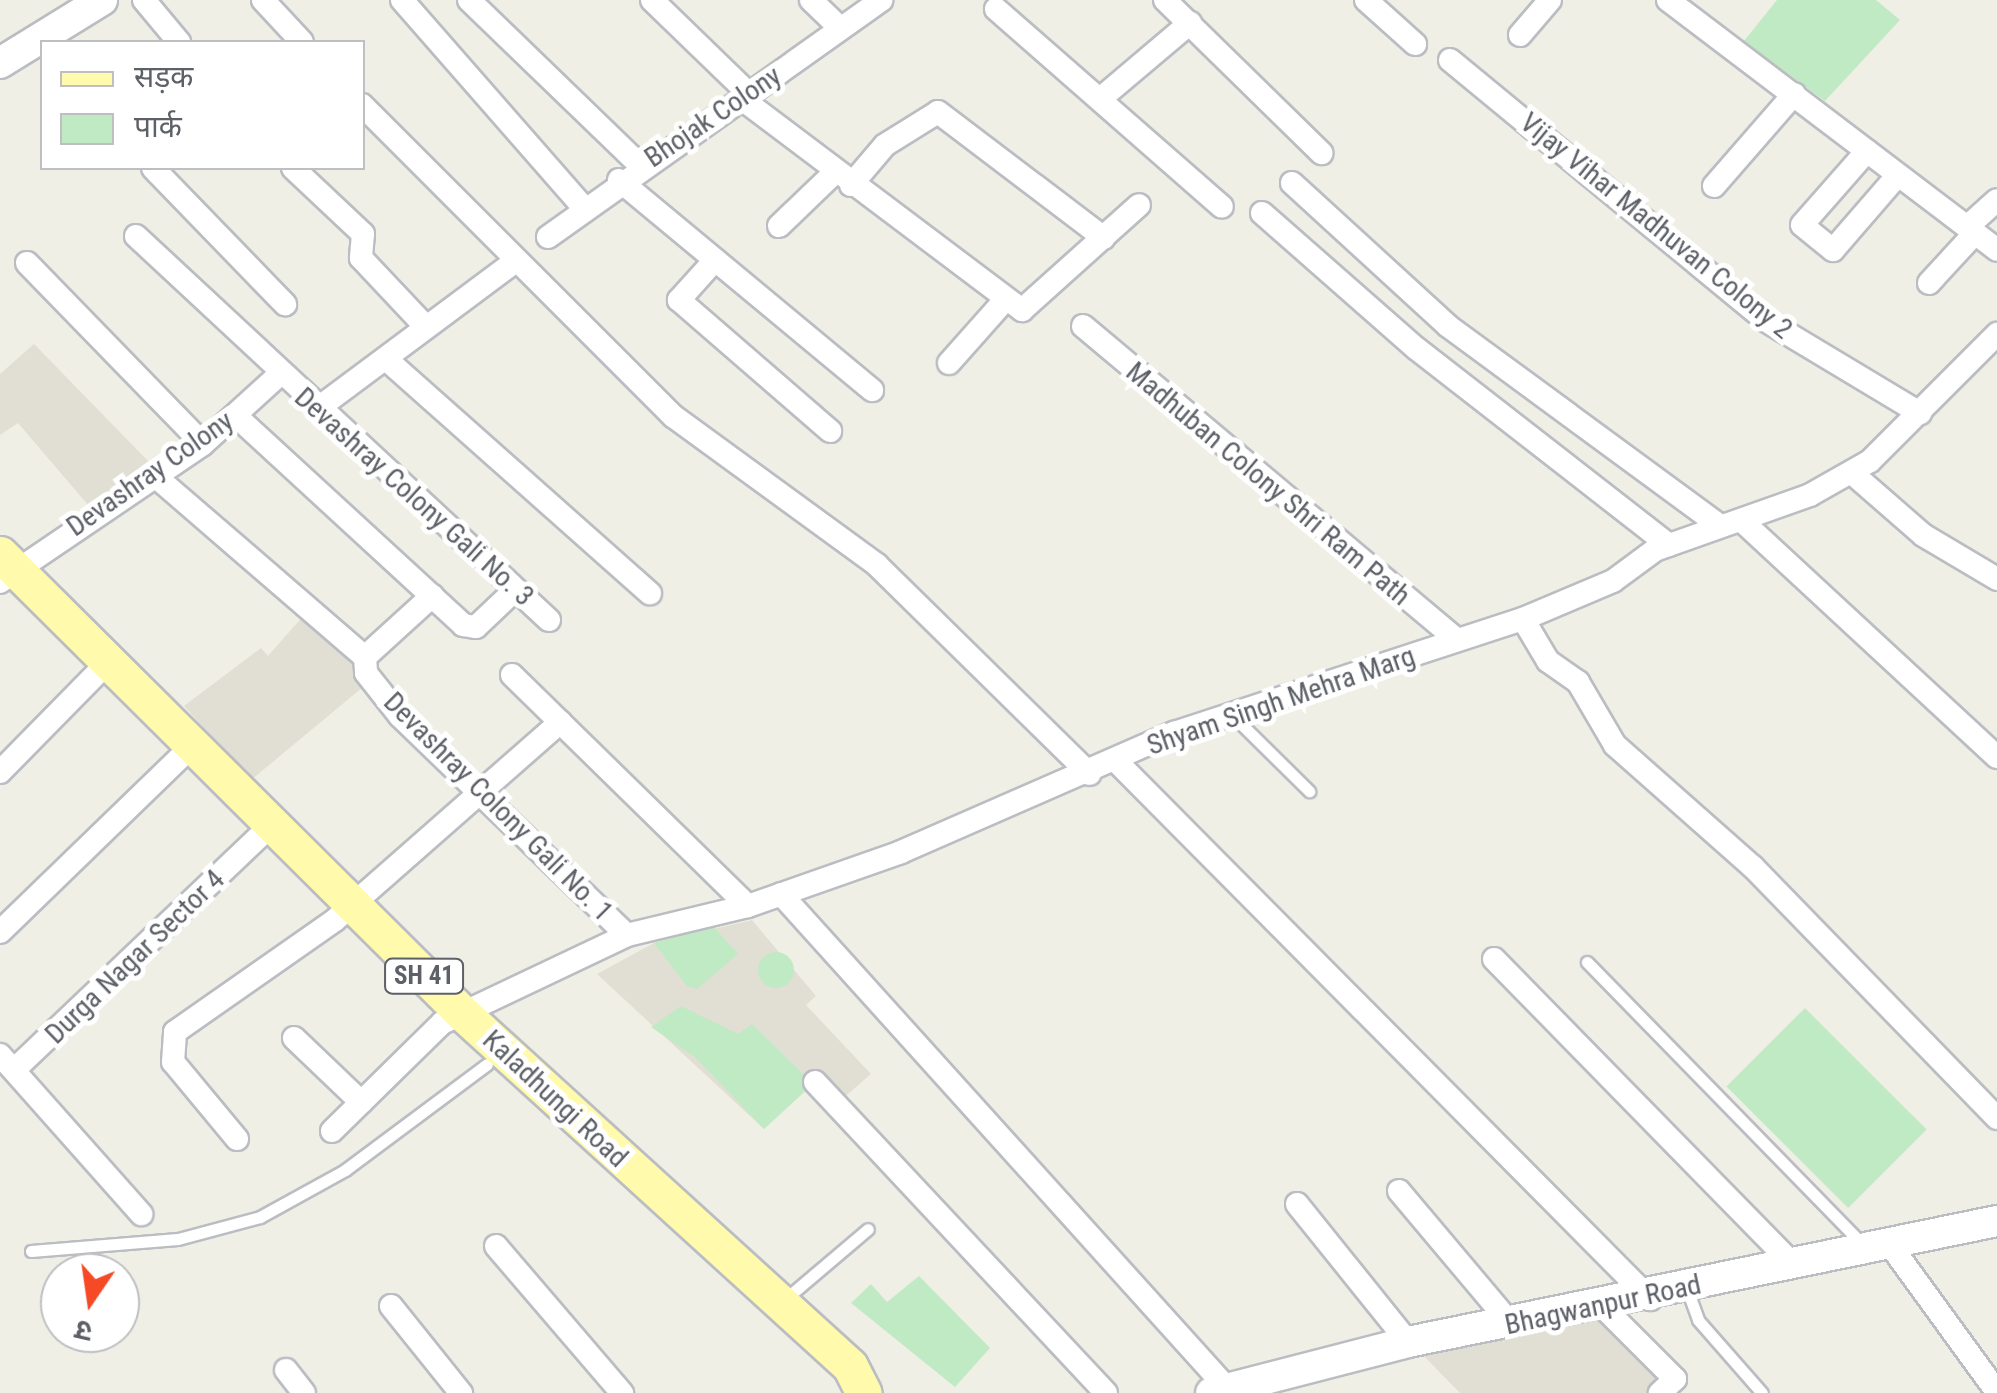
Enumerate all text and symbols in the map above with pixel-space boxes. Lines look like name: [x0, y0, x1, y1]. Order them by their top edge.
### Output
legend: [40, 40, 365, 170]
text: सड़क: [134, 59, 193, 94]
street label: Bhojak Colony: [638, 59, 788, 175]
street label: Vijay Vihar Madhuvan Colony 2: [1513, 106, 1799, 346]
text: पार्क: [134, 109, 182, 144]
street label: Madhuban Colony Shri Ram Path: [1119, 355, 1417, 613]
street label: Devashray Colony Gali No. 3: [288, 381, 540, 613]
street label: Devashray Colony: [60, 404, 240, 544]
street label: Shyam Singh Mehra Marg: [1143, 639, 1419, 763]
street label: Devashray Colony Gali No. 1: [377, 686, 619, 928]
street label: Durga Nagar Sector 4: [39, 863, 231, 1051]
road number: SH 41: [384, 956, 464, 996]
street label: Kaladhungi Road: [476, 1023, 634, 1175]
north arrow: [40, 1253, 140, 1353]
street label: Bhagwanpur Road: [1502, 1268, 1704, 1342]
text: उ: [72, 1313, 95, 1349]

